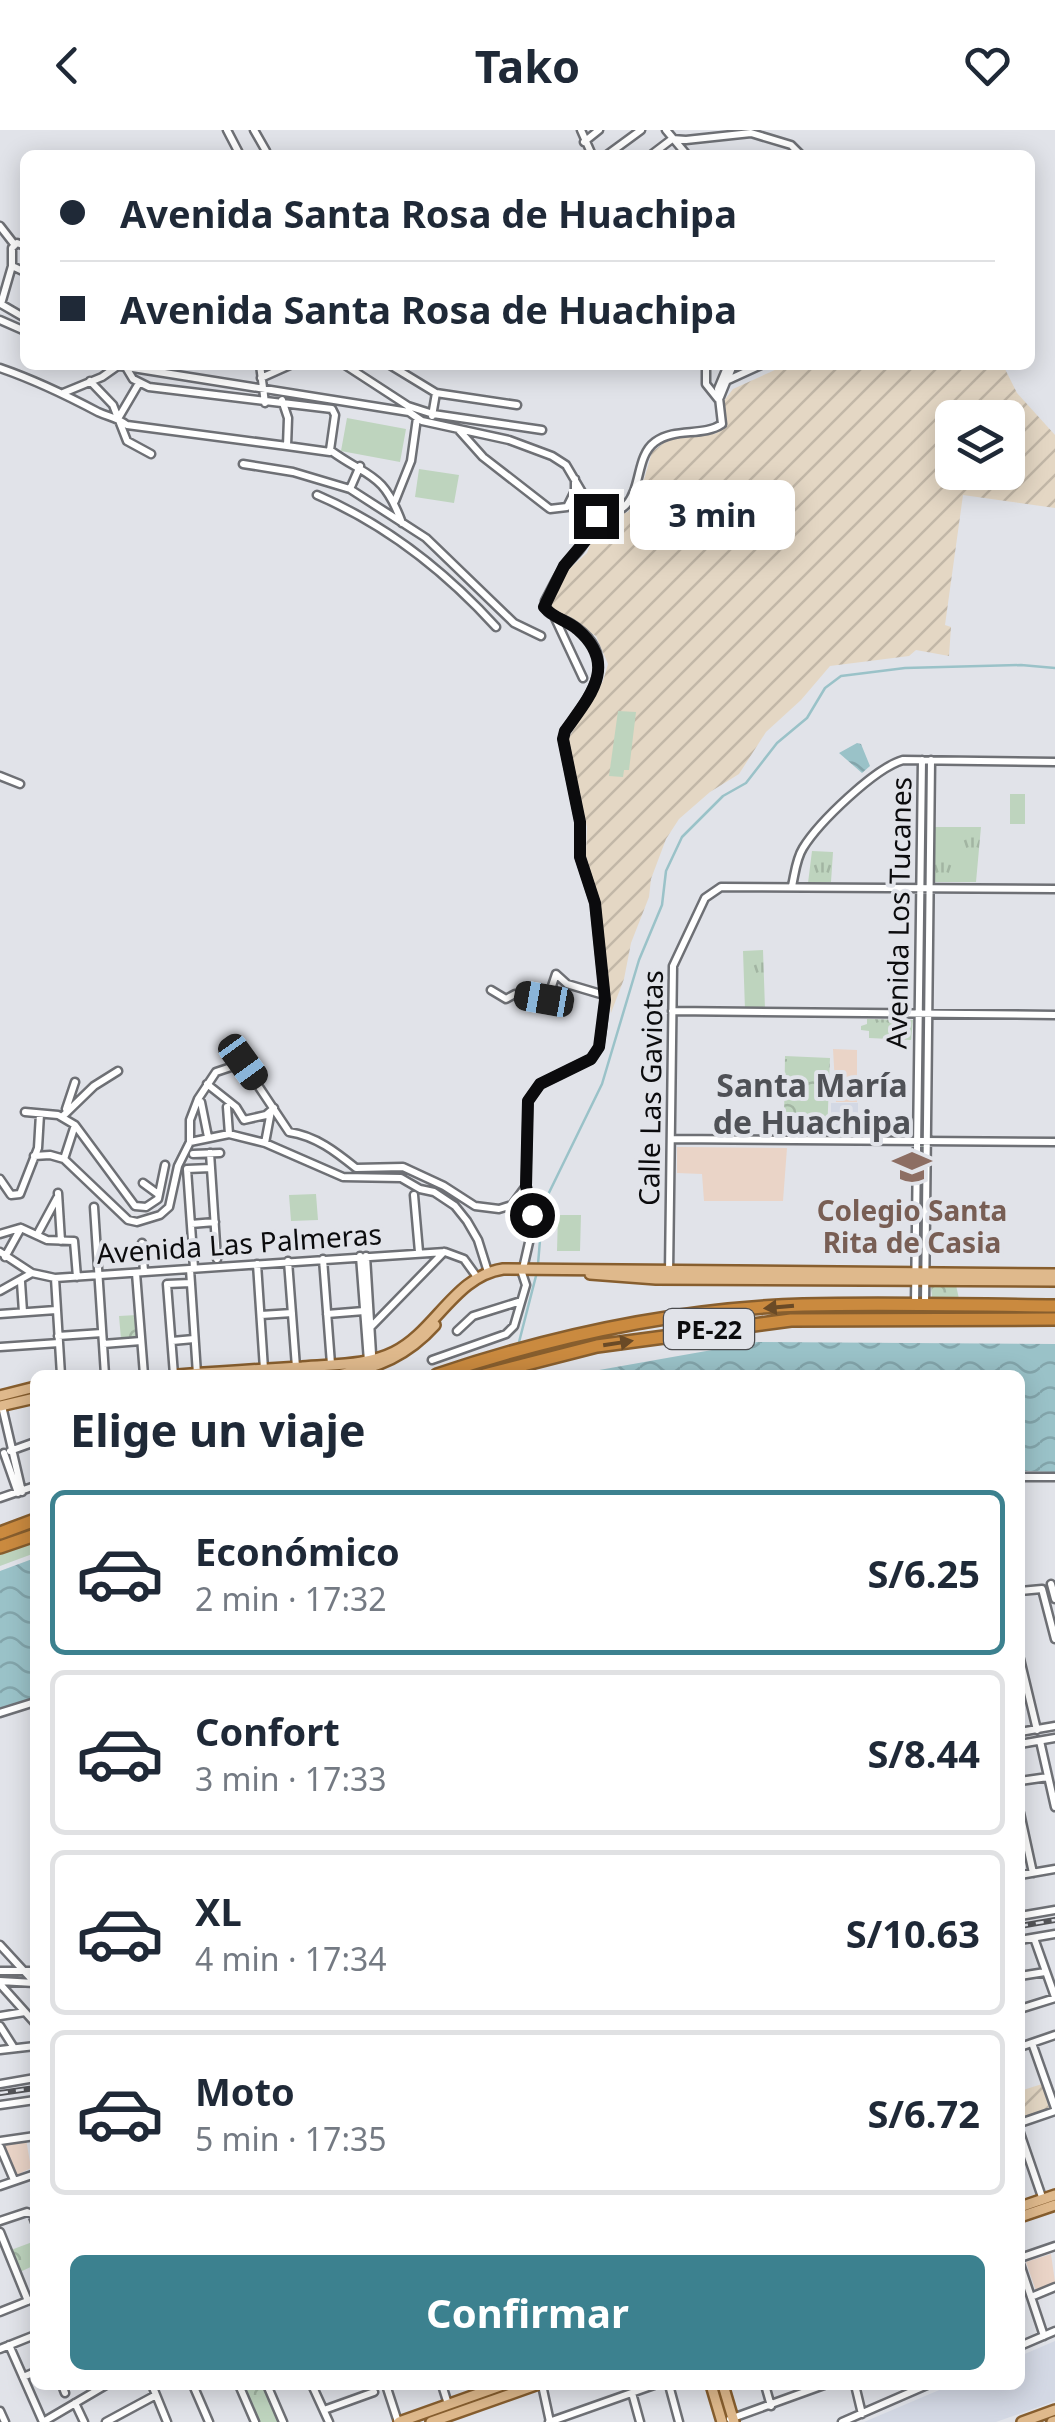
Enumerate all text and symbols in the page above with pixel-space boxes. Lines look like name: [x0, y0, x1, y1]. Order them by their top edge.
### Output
text: Tako: [475, 35, 580, 96]
icon: back: [40, 38, 95, 93]
icon: heart: [960, 38, 1015, 93]
text: Avenida Santa Rosa de Huachipa: [120, 187, 737, 239]
text: Avenida Santa Rosa de Huachipa: [120, 283, 737, 335]
map controls: [935, 400, 1025, 490]
button: layers: [935, 400, 1025, 490]
callout: 3 min: [631, 481, 796, 551]
text: 3 min: [668, 493, 757, 536]
route end: [574, 494, 619, 539]
street label: Avenida Los Tucanes: [877, 777, 919, 1049]
street label: Calle Las Gaviotas: [629, 970, 671, 1206]
car: [512, 979, 576, 1019]
car: [213, 1029, 273, 1095]
district label: Santa María de Huachipa: [713, 1063, 911, 1143]
school or university icon: Colegio Santa Rita de Casia: [891, 1146, 933, 1188]
place label: Colegio Santa Rita de Casia: [817, 1191, 1007, 1261]
route start: [510, 1193, 555, 1238]
street label: Avenida Las Palmeras: [95, 1214, 383, 1272]
one-way arrow: [763, 1299, 795, 1315]
road number: PE-22: [664, 1309, 754, 1349]
one-way arrow: [603, 1334, 634, 1350]
text: Elige un viaje: [70, 1399, 366, 1460]
text: Económico: [195, 1525, 400, 1577]
icon: car: [75, 1528, 165, 1618]
text: S/6.25: [867, 1547, 980, 1599]
text: 2 min · 17:32: [195, 1577, 387, 1620]
text: Confort: [195, 1705, 340, 1757]
icon: car: [75, 1708, 165, 1798]
text: S/8.44: [867, 1727, 980, 1779]
text: 3 min · 17:33: [195, 1757, 387, 1800]
text: XL: [195, 1885, 242, 1937]
icon: car: [75, 1888, 165, 1978]
text: S/10.63: [846, 1907, 980, 1959]
text: 4 min · 17:34: [195, 1937, 387, 1980]
text: Moto: [195, 2065, 295, 2117]
icon: car: [75, 2068, 165, 2158]
text: S/6.72: [867, 2087, 980, 2139]
text: 5 min · 17:35: [195, 2117, 387, 2160]
button: Confirmar: [70, 2255, 985, 2370]

